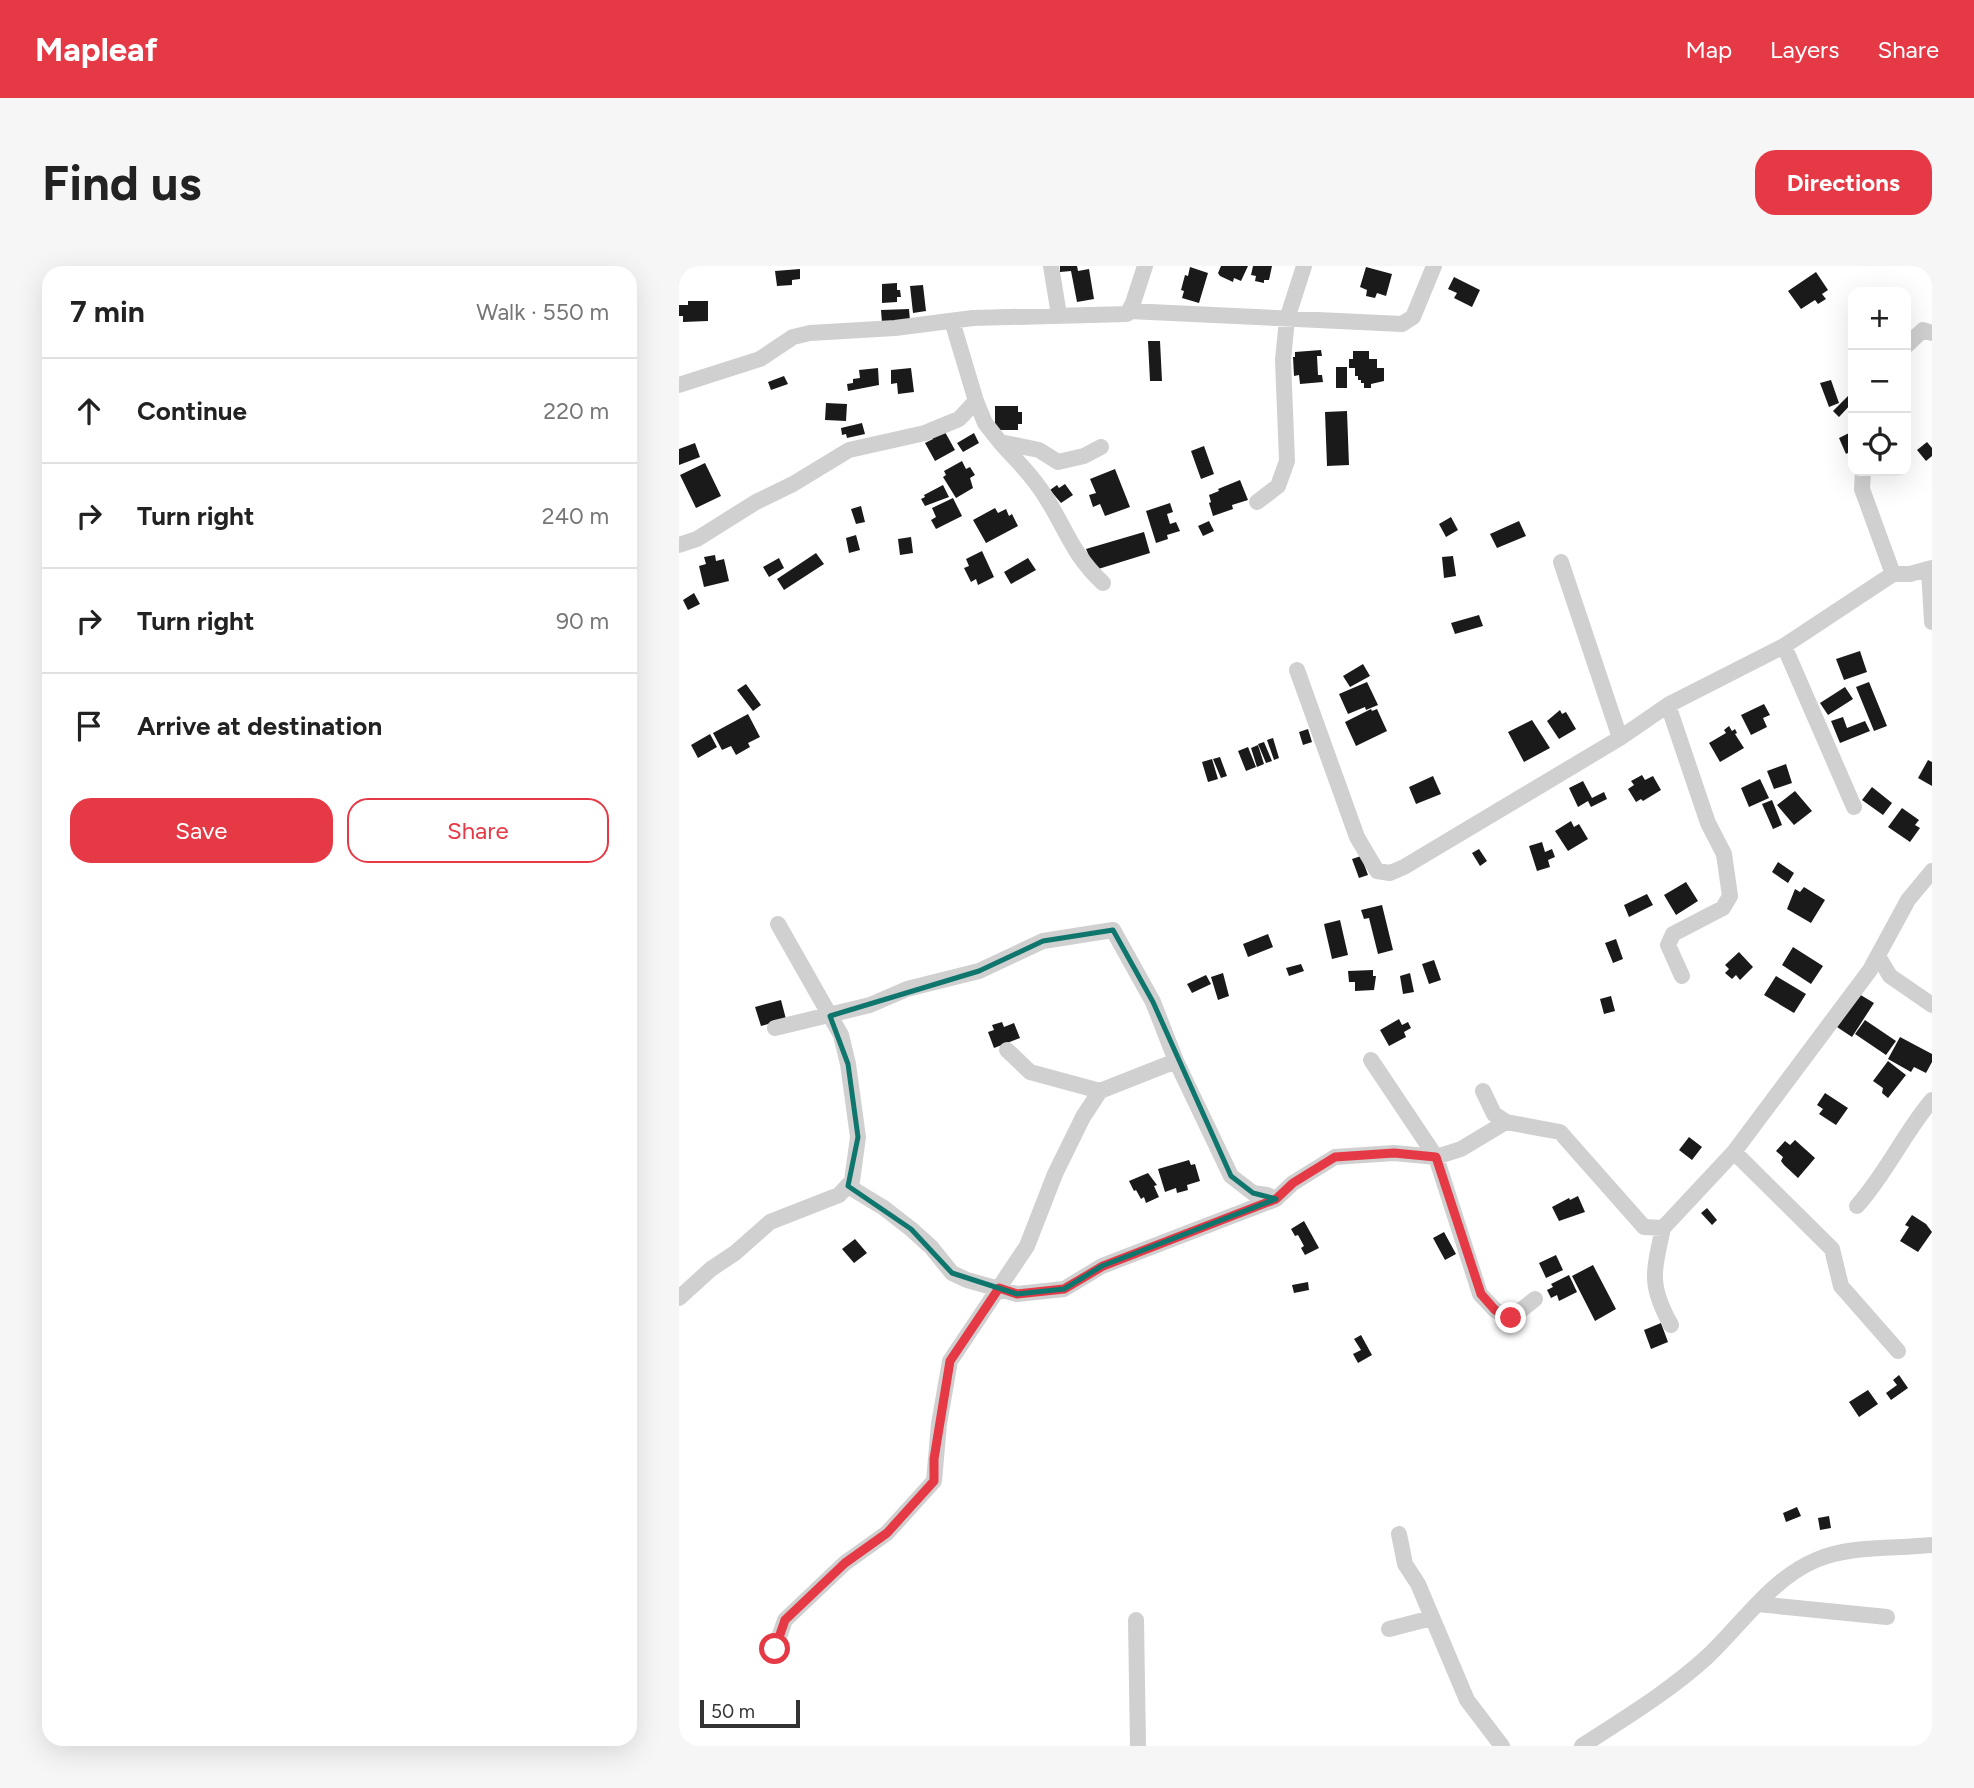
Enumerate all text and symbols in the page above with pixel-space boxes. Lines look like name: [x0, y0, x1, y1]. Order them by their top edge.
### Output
text: Mapleaf: [35, 30, 158, 69]
text: Map: [1685, 35, 1732, 64]
text: Layers: [1770, 35, 1839, 64]
text: Share: [1877, 35, 1939, 64]
button: Directions: [1755, 150, 1932, 215]
text: Find us: [42, 153, 201, 212]
map controls: [1848, 287, 1911, 476]
button: +: [1848, 287, 1911, 350]
text: 7 min: [70, 293, 145, 330]
text: Walk · 550 m: [476, 298, 609, 326]
button: −: [1848, 350, 1911, 413]
icon: ahead: [70, 392, 108, 430]
text: Continue: [137, 395, 247, 427]
text: 220 m: [543, 397, 609, 425]
button: locate: [1848, 413, 1911, 476]
icon: right: [70, 497, 108, 535]
text: Turn right: [137, 500, 254, 532]
text: 240 m: [542, 502, 609, 530]
icon: right: [70, 602, 108, 640]
text: Turn right: [137, 605, 254, 637]
text: 90 m: [556, 607, 609, 635]
icon: arrive: [70, 707, 108, 745]
text: Arrive at destination: [137, 710, 382, 742]
button: Save: [70, 798, 333, 863]
button: Share: [347, 798, 609, 863]
route end: [1495, 1302, 1526, 1333]
route start: [759, 1633, 790, 1664]
scale bar: [700, 1697, 800, 1729]
text: 50 m: [711, 1700, 755, 1723]

